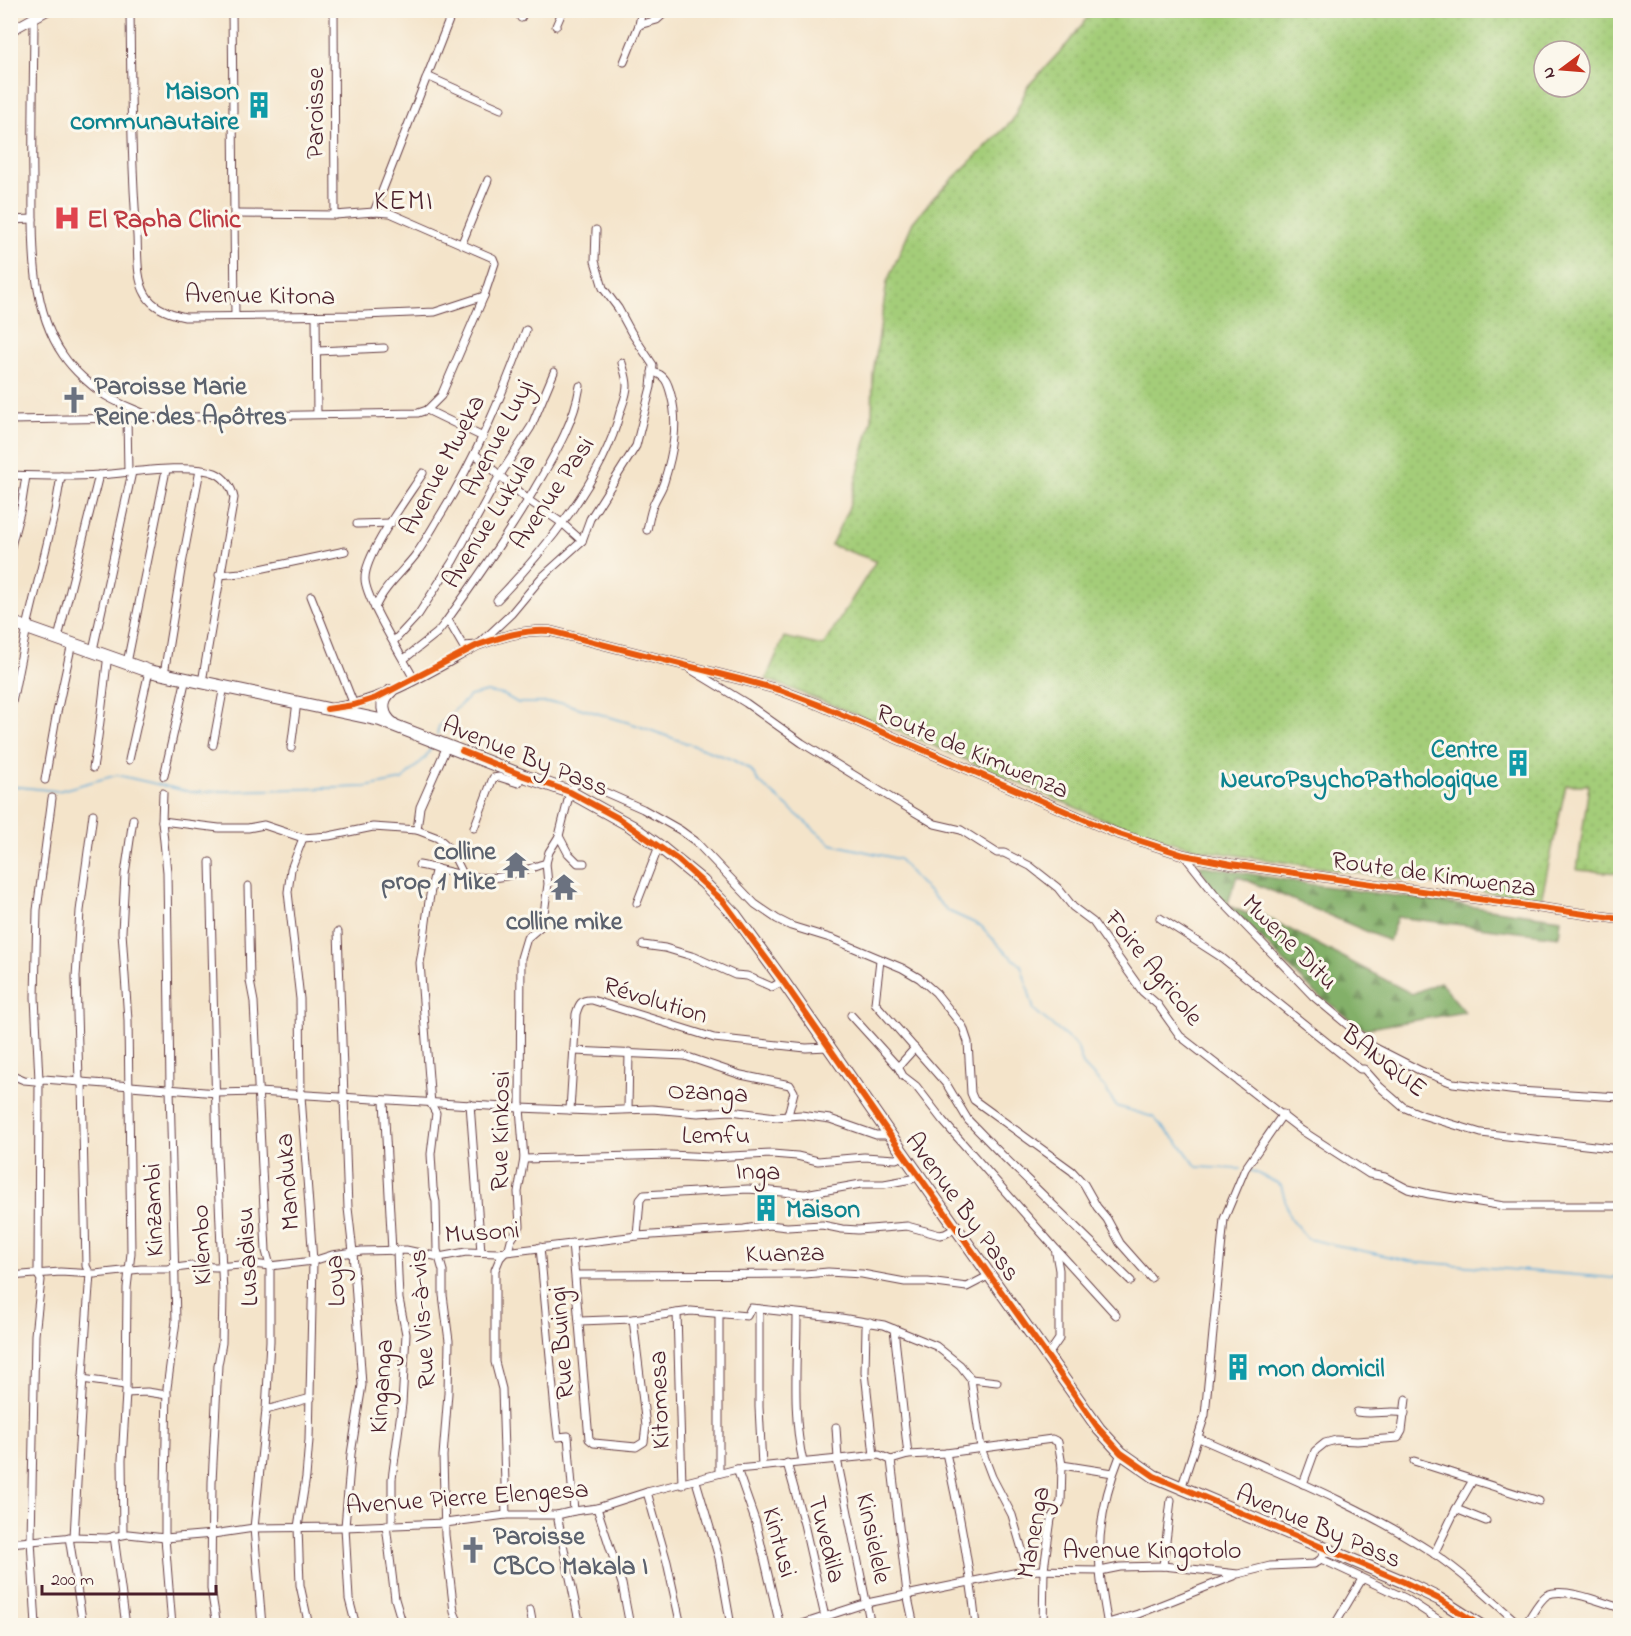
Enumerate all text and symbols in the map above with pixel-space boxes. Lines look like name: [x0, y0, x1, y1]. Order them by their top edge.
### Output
north arrow: [1532, 39, 1592, 99]
text: N: [1536, 64, 1563, 81]
street label: Paroisse: [298, 67, 336, 159]
place label: Maison communautaire: [70, 74, 240, 142]
building icon: Maison communautaire: [244, 90, 274, 120]
district label: KEMI: [374, 182, 434, 223]
place label: El Rapha Clinic: [87, 202, 242, 240]
hospital icon: El Rapha Clinic: [52, 203, 82, 233]
street label: Avenue Kitona: [184, 277, 336, 317]
place label: Paroisse Marie Reine des Apôtres: [94, 369, 287, 437]
street label: Avenue Luyi: [452, 373, 545, 504]
church icon: Paroisse Marie Reine des Apôtres: [59, 385, 89, 415]
street label: Avenue Mweka: [391, 388, 497, 542]
street label: Avenue Pasi: [501, 429, 606, 558]
street label: Avenue Lukula: [434, 447, 547, 597]
street label: Route de Kimwenza: [869, 695, 1074, 811]
street label: Avenue By Pass: [436, 707, 614, 808]
place label: Centre NeuroPsychoPathologique: [1220, 732, 1499, 801]
building icon: Centre NeuroPsychoPathologique: [1503, 748, 1533, 778]
place label: colline prop 1 Mike: [381, 834, 497, 902]
street label: Route de Kimwenza: [1329, 843, 1538, 909]
temple icon: colline prop 1 Mike: [501, 850, 531, 880]
temple icon: colline mike: [549, 872, 579, 902]
street label: Mwene Ditu: [1232, 886, 1346, 1000]
street label: Foire Agricole: [1093, 902, 1212, 1035]
place label: colline mike: [506, 904, 624, 942]
street label: Révolution: [598, 968, 712, 1036]
street label: BANQUE: [1331, 1016, 1434, 1108]
street label: Rue Kinkosi: [482, 1071, 522, 1192]
street label: Ozanga: [667, 1073, 749, 1115]
street label: Lemfu: [682, 1118, 750, 1156]
street label: Avenue By Pass: [894, 1125, 1029, 1290]
street label: Manduka: [267, 1132, 311, 1232]
street label: Inga: [735, 1154, 781, 1192]
street label: Kinzambi: [134, 1162, 176, 1257]
place label: Maison: [786, 1192, 860, 1230]
building icon: Maison: [751, 1193, 781, 1223]
street label: Kilembo: [183, 1204, 223, 1286]
street label: Lusadisu: [227, 1206, 271, 1307]
street label: Musoni: [444, 1212, 521, 1256]
street label: Kuanza: [745, 1235, 825, 1275]
street label: Rue Vis-à-vis: [400, 1248, 448, 1390]
street label: Loya: [316, 1254, 358, 1308]
street label: Rue Buingi: [540, 1285, 586, 1401]
street label: Kinganga: [361, 1338, 405, 1435]
street label: Kitomesa: [640, 1350, 682, 1450]
place label: mon domicil: [1258, 1351, 1385, 1389]
building icon: mon domicil: [1223, 1352, 1253, 1382]
street label: Avenue Pierre Elengesa: [344, 1472, 590, 1526]
street label: Avenue By Pass: [1229, 1476, 1407, 1580]
street label: Manenga: [1008, 1483, 1062, 1582]
street label: Kinsielele: [844, 1490, 900, 1588]
street label: Tuvedila: [796, 1492, 854, 1587]
street label: Kintusi: [750, 1503, 806, 1582]
place label: Paroisse CBCO Makala I: [493, 1519, 648, 1587]
street label: Avenue Kingotolo: [1063, 1533, 1241, 1571]
church icon: Paroisse CBCO Makala I: [458, 1535, 488, 1565]
scale bar: [42, 1558, 216, 1596]
text: 200 m: [51, 1568, 94, 1594]

